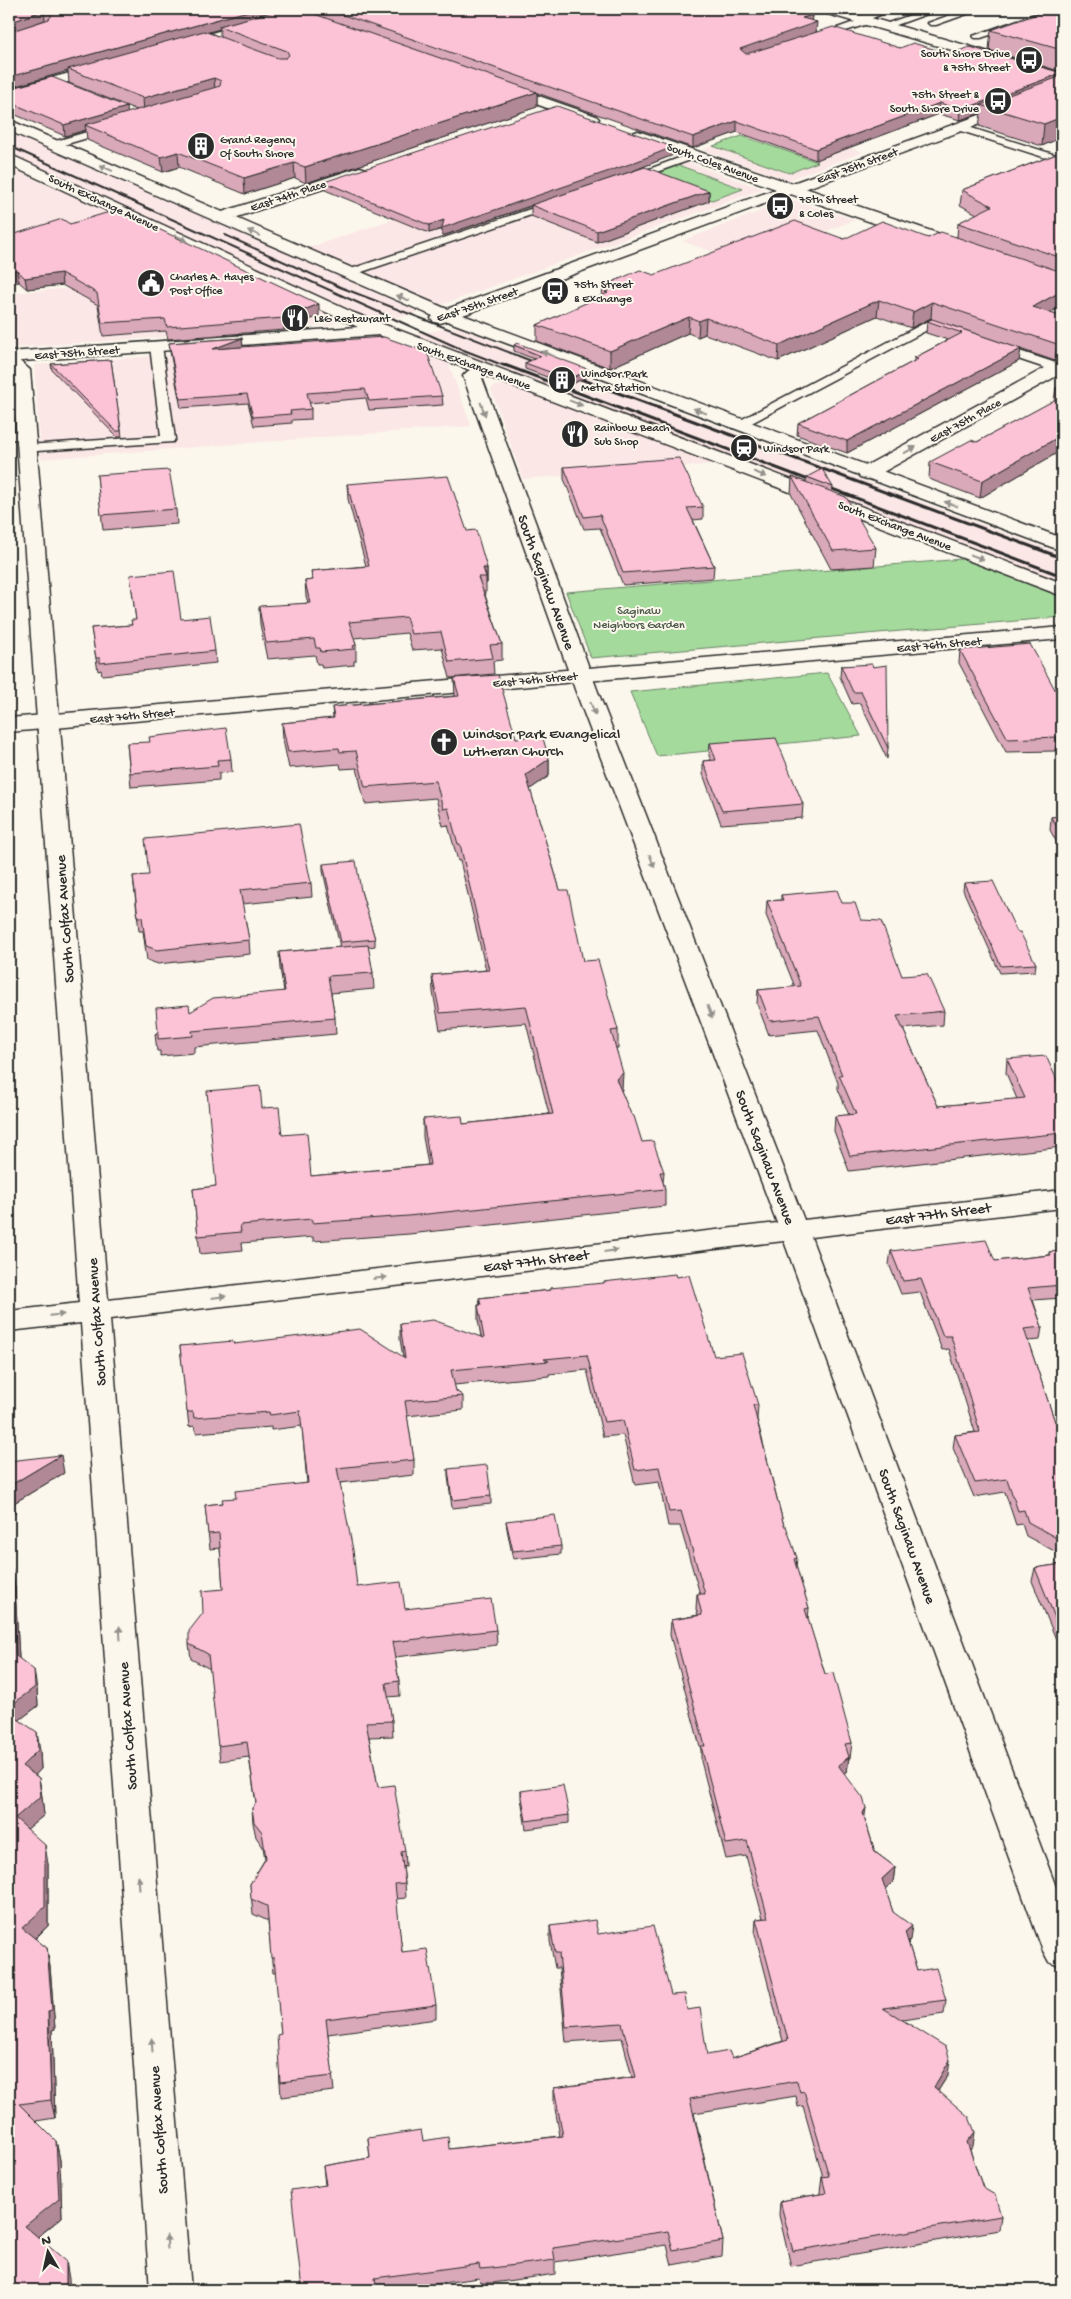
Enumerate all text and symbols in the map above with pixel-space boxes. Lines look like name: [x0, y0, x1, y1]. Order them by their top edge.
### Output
bus stop icon: South Shore Drive & 75th Street: [1014, 45, 1044, 75]
place label: South Shore Drive & 75th Street: [921, 48, 1011, 76]
bus stop icon: 75th Street & South Shore Drive: [983, 86, 1013, 116]
place label: 75th Street & South Shore Drive: [890, 89, 980, 117]
building icon: Grand Regency Of South Shore: [186, 131, 216, 161]
place label: Grand Regency Of South Shore: [220, 134, 295, 162]
street label: South Coles Avenue: [665, 141, 761, 187]
street label: East 75th Street: [815, 145, 901, 188]
one-way arrow: [99, 163, 113, 171]
street label: South Exchange Avenue: [46, 172, 161, 236]
street label: East 74th Place: [249, 178, 329, 216]
bus stop icon: 75th Street & Coles: [765, 191, 795, 221]
place label: 75th Street & Coles: [798, 194, 859, 222]
one-way arrow: [247, 229, 261, 237]
one-way arrow: [173, 233, 188, 242]
public building icon: Charles A. Hayes Post Office: [136, 268, 166, 298]
place label: Charles A. Hayes Post Office: [169, 271, 254, 299]
bus stop icon: 75th Street & Exchange: [540, 276, 570, 306]
place label: 75th Street & Exchange: [573, 279, 634, 307]
street label: East 75th Street: [435, 285, 521, 326]
one-way arrow: [396, 294, 410, 302]
restaurant icon: L&G Restaurant: [280, 303, 310, 333]
place label: L&G Restaurant: [314, 313, 391, 327]
street label: South Exchange Avenue: [414, 340, 533, 394]
street label: East 75th Street: [34, 344, 121, 364]
one-way arrow: [540, 350, 555, 358]
building icon: Windsor Park Metra Station: [547, 365, 577, 395]
place label: Windsor Park Metra Station: [581, 368, 651, 396]
street label: East 75th Place: [928, 396, 1005, 447]
one-way arrow: [568, 400, 583, 407]
one-way arrow: [479, 402, 487, 417]
one-way arrow: [692, 407, 707, 415]
restaurant icon: Rainbow Beach Sub Shop: [560, 419, 590, 449]
place label: Rainbow Beach Sub Shop: [594, 422, 670, 450]
station icon: Windsor Park: [729, 433, 759, 463]
place label: Windsor Park: [763, 443, 831, 457]
one-way arrow: [903, 446, 917, 454]
one-way arrow: [753, 470, 767, 478]
street label: South Exchange Avenue: [836, 499, 954, 555]
one-way arrow: [943, 500, 958, 508]
street label: South Saginaw Avenue: [512, 513, 578, 653]
one-way arrow: [970, 553, 985, 561]
park label: Saginaw Neighbors Garden: [593, 605, 685, 633]
street label: East 76th Street: [896, 635, 983, 657]
street label: East 76th Street: [492, 670, 579, 692]
one-way arrow: [589, 702, 597, 717]
street label: East 76th Street: [89, 706, 176, 728]
place label: Windsor Park Evangelical Lutheran Church: [463, 726, 620, 761]
church icon: Windsor Park Evangelical Lutheran Church: [429, 727, 459, 757]
street label: South Colfax Avenue: [53, 854, 79, 983]
one-way arrow: [648, 854, 656, 869]
one-way arrow: [707, 1005, 714, 1020]
street label: South Saginaw Avenue: [730, 1088, 798, 1228]
street label: East 77th Street: [884, 1199, 994, 1230]
street label: East 77th Street: [482, 1246, 592, 1277]
one-way arrow: [603, 1247, 619, 1255]
street label: South Colfax Avenue: [85, 1257, 111, 1386]
one-way arrow: [372, 1274, 388, 1282]
one-way arrow: [211, 1293, 227, 1301]
one-way arrow: [49, 1311, 65, 1319]
street label: South Saginaw Avenue: [873, 1467, 939, 1607]
one-way arrow: [115, 1625, 123, 1641]
street label: South Colfax Avenue: [116, 1661, 142, 1790]
one-way arrow: [135, 1874, 143, 1890]
one-way arrow: [147, 2036, 155, 2052]
street label: South Colfax Avenue: [147, 2065, 173, 2194]
north arrow: [22, 2226, 72, 2276]
text: N: [41, 2233, 52, 2251]
one-way arrow: [163, 2233, 171, 2249]

